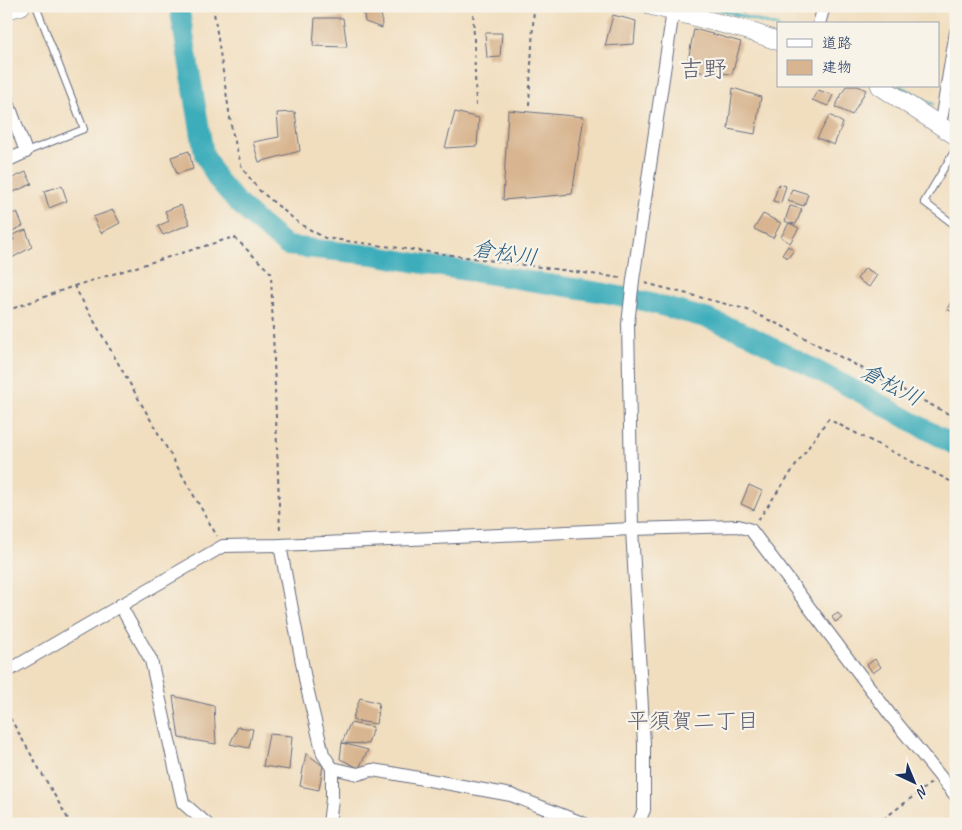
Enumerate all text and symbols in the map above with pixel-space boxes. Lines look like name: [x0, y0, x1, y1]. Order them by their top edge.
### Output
legend: [777, 22, 940, 88]
text: 道路: [822, 34, 852, 53]
district label: 吉野: [679, 54, 727, 84]
text: 建物: [822, 58, 852, 77]
water label: 倉松川: [470, 234, 540, 272]
water label: 倉松川: [856, 357, 927, 413]
district label: 平須賀二丁目: [627, 707, 759, 735]
north arrow: [890, 758, 940, 808]
text: N: [912, 782, 932, 802]

